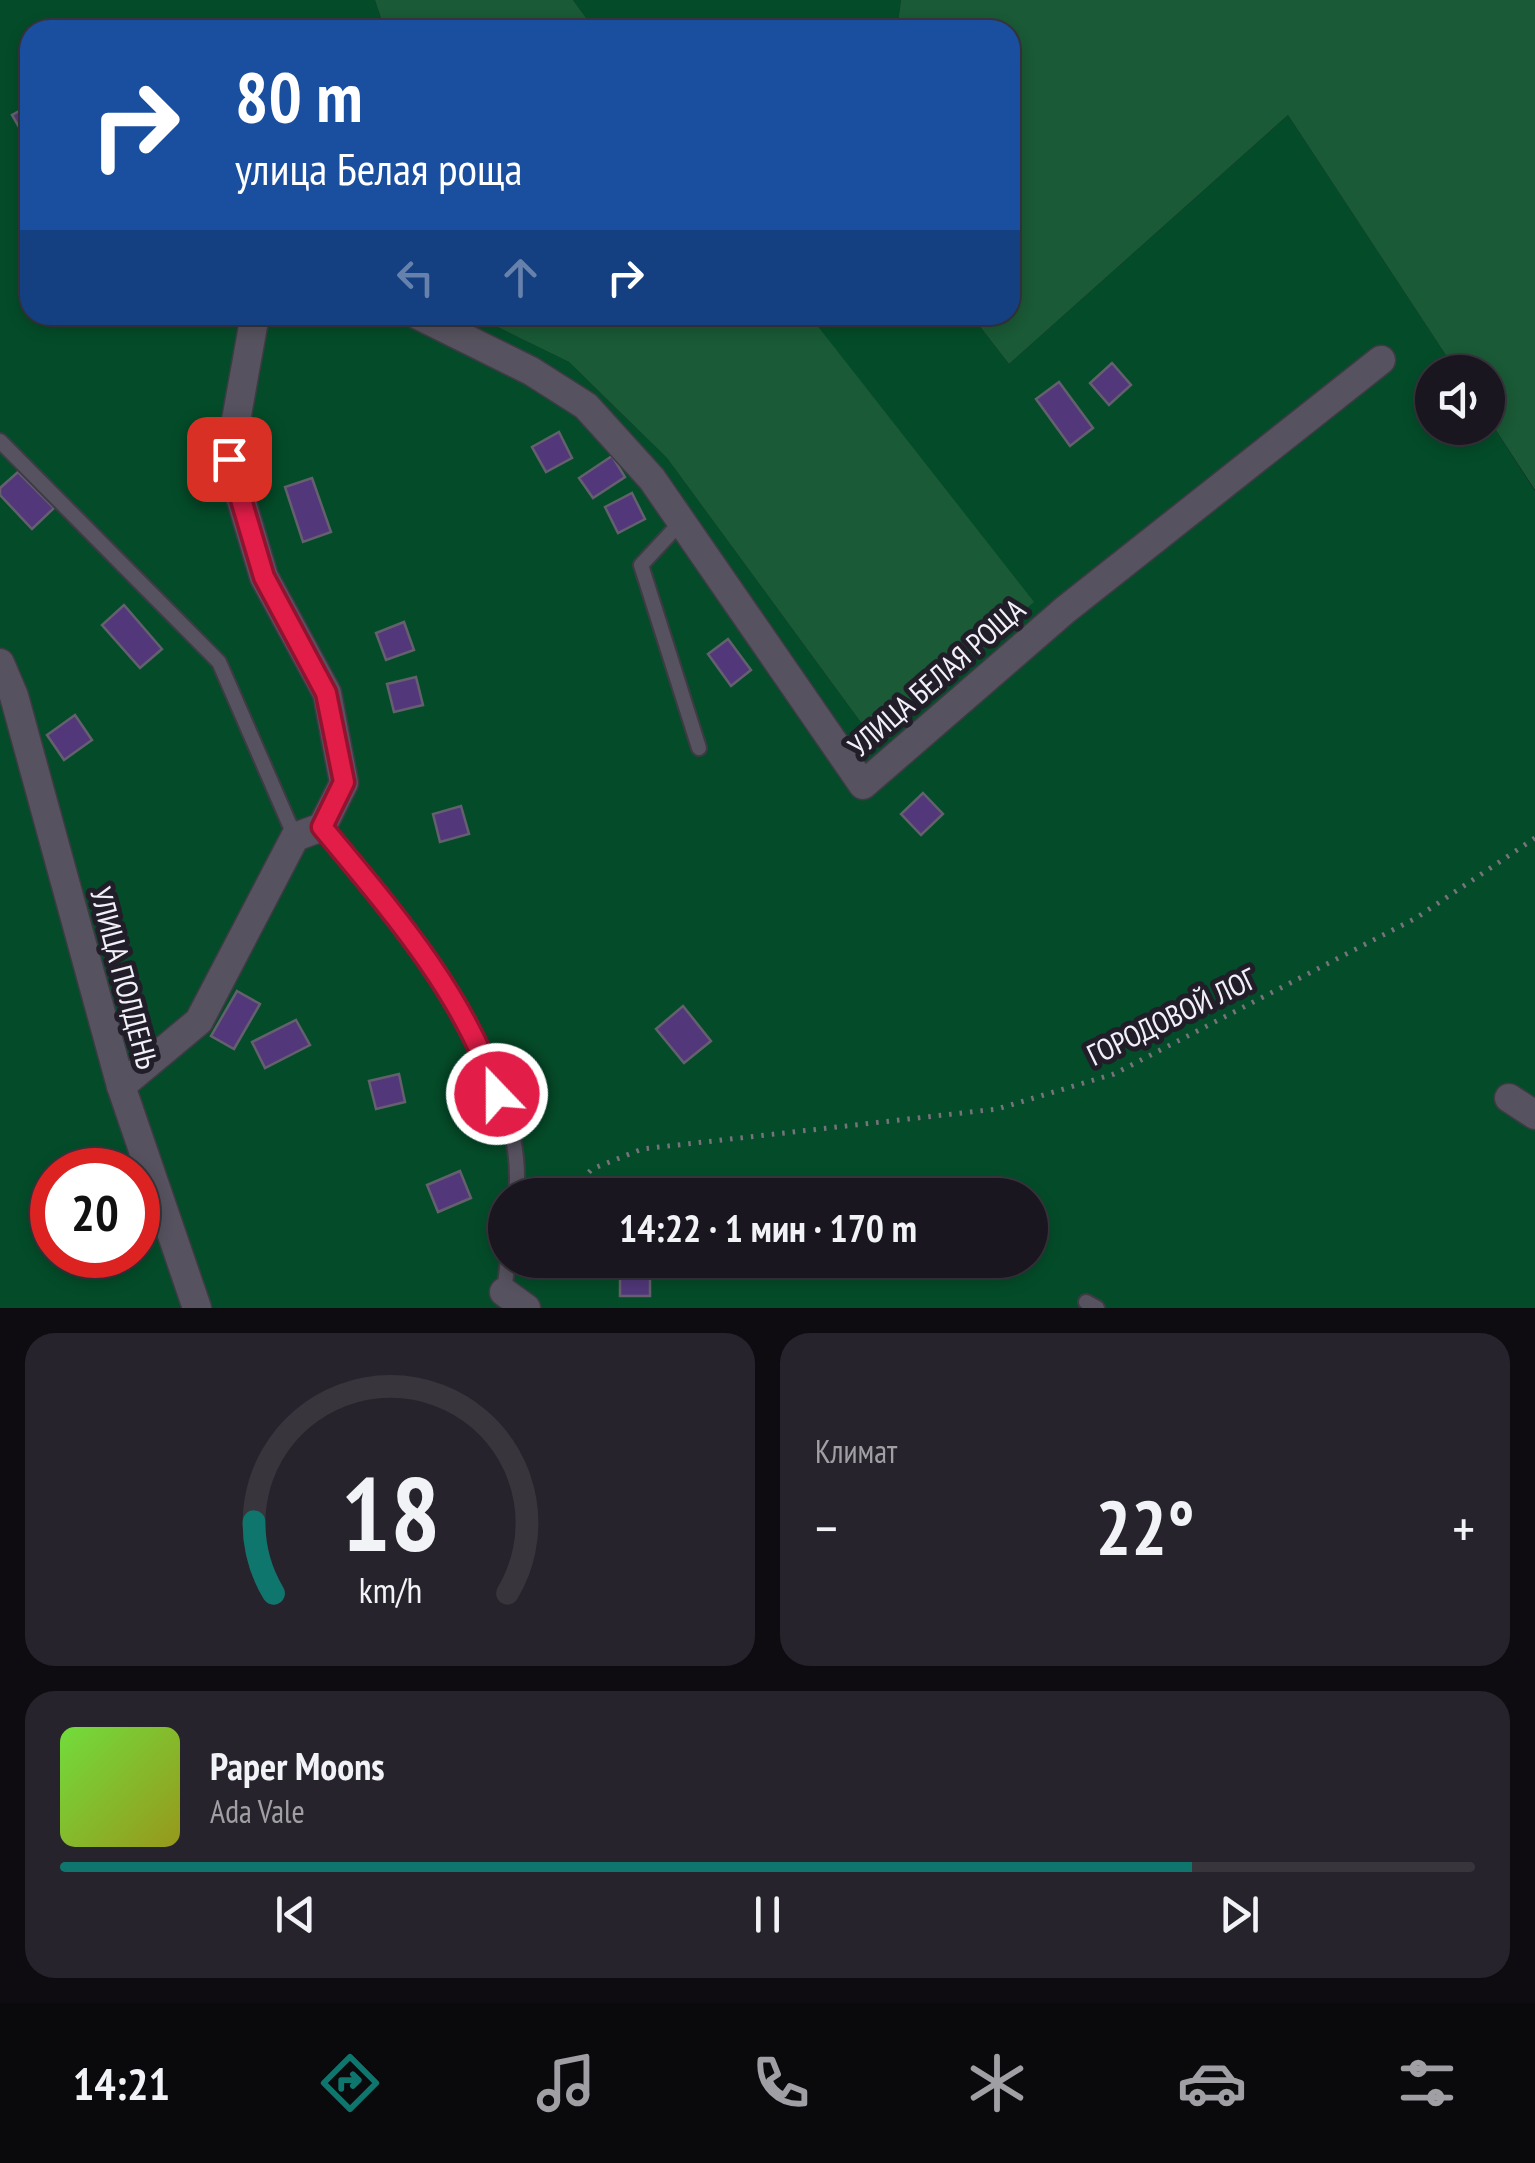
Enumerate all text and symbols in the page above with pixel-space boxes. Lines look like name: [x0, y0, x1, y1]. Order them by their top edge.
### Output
text: 80 m: [235, 51, 363, 141]
icon: right: [70, 60, 200, 190]
text: улица Белая роща: [235, 139, 522, 197]
icon: left: [388, 250, 443, 305]
icon: ahead: [493, 250, 548, 305]
icon: right: [598, 250, 653, 305]
map controls: [1415, 355, 1505, 445]
button: sound: [1415, 355, 1505, 445]
pin: [187, 417, 272, 502]
icon: arrive: [202, 432, 257, 487]
street label: УЛИЦА БЕЛАЯ РОЩА: [839, 589, 1033, 765]
street label: УЛИЦА ПОЛДЕНЬ: [82, 883, 168, 1073]
street label: ГОРОДОВОЙ ЛОГ: [1080, 958, 1263, 1074]
position arrow: [445, 1042, 549, 1146]
speed limit sign: 20: [30, 1148, 160, 1278]
text: 14:22 · 1 мин · 170 m: [619, 1203, 917, 1252]
text: Климат: [815, 1430, 897, 1472]
text: 18: [340, 1445, 440, 1580]
text: 22°: [1095, 1479, 1195, 1576]
text: −: [815, 1492, 838, 1563]
text: +: [1452, 1492, 1475, 1563]
text: km/h: [358, 1567, 422, 1613]
text: Paper Moons: [210, 1741, 385, 1790]
text: Ada Vale: [210, 1790, 305, 1832]
icon: previous: [268, 1887, 323, 1942]
icon: pause: [740, 1887, 795, 1942]
icon: next: [1212, 1887, 1267, 1942]
icon: directions: [315, 2048, 385, 2118]
icon: music: [531, 2048, 601, 2118]
icon: phone: [746, 2048, 816, 2118]
icon: climate: [962, 2048, 1032, 2118]
icon: car: [1177, 2048, 1247, 2118]
icon: filters: [1392, 2048, 1462, 2118]
text: 14:21: [73, 2054, 170, 2112]

